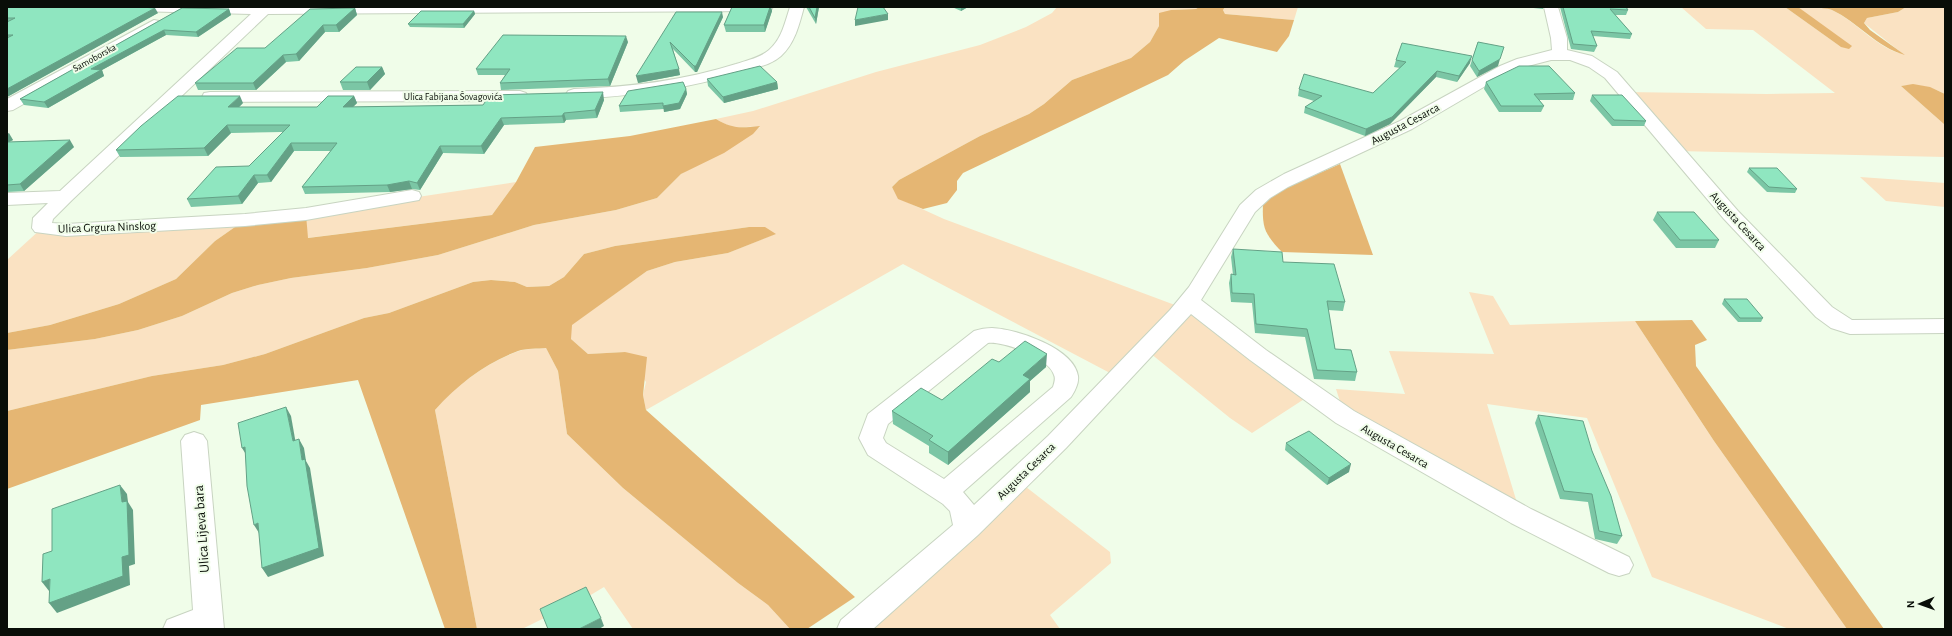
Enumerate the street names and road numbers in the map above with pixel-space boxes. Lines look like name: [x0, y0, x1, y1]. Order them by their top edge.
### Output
street label: Samoborska: [71, 42, 118, 74]
street label: Ulica Fabijana Šovagovića: [404, 91, 503, 102]
street label: Augusta Cesarca: [1369, 101, 1442, 147]
street label: Augusta Cesarca: [1708, 189, 1769, 253]
street label: Ulica Grgura Ninskog: [58, 219, 156, 235]
street label: Augusta Cesarca: [1359, 422, 1431, 470]
street label: Augusta Cesarca: [995, 440, 1058, 502]
street label: Ulica Lijeva bara: [192, 484, 212, 573]

